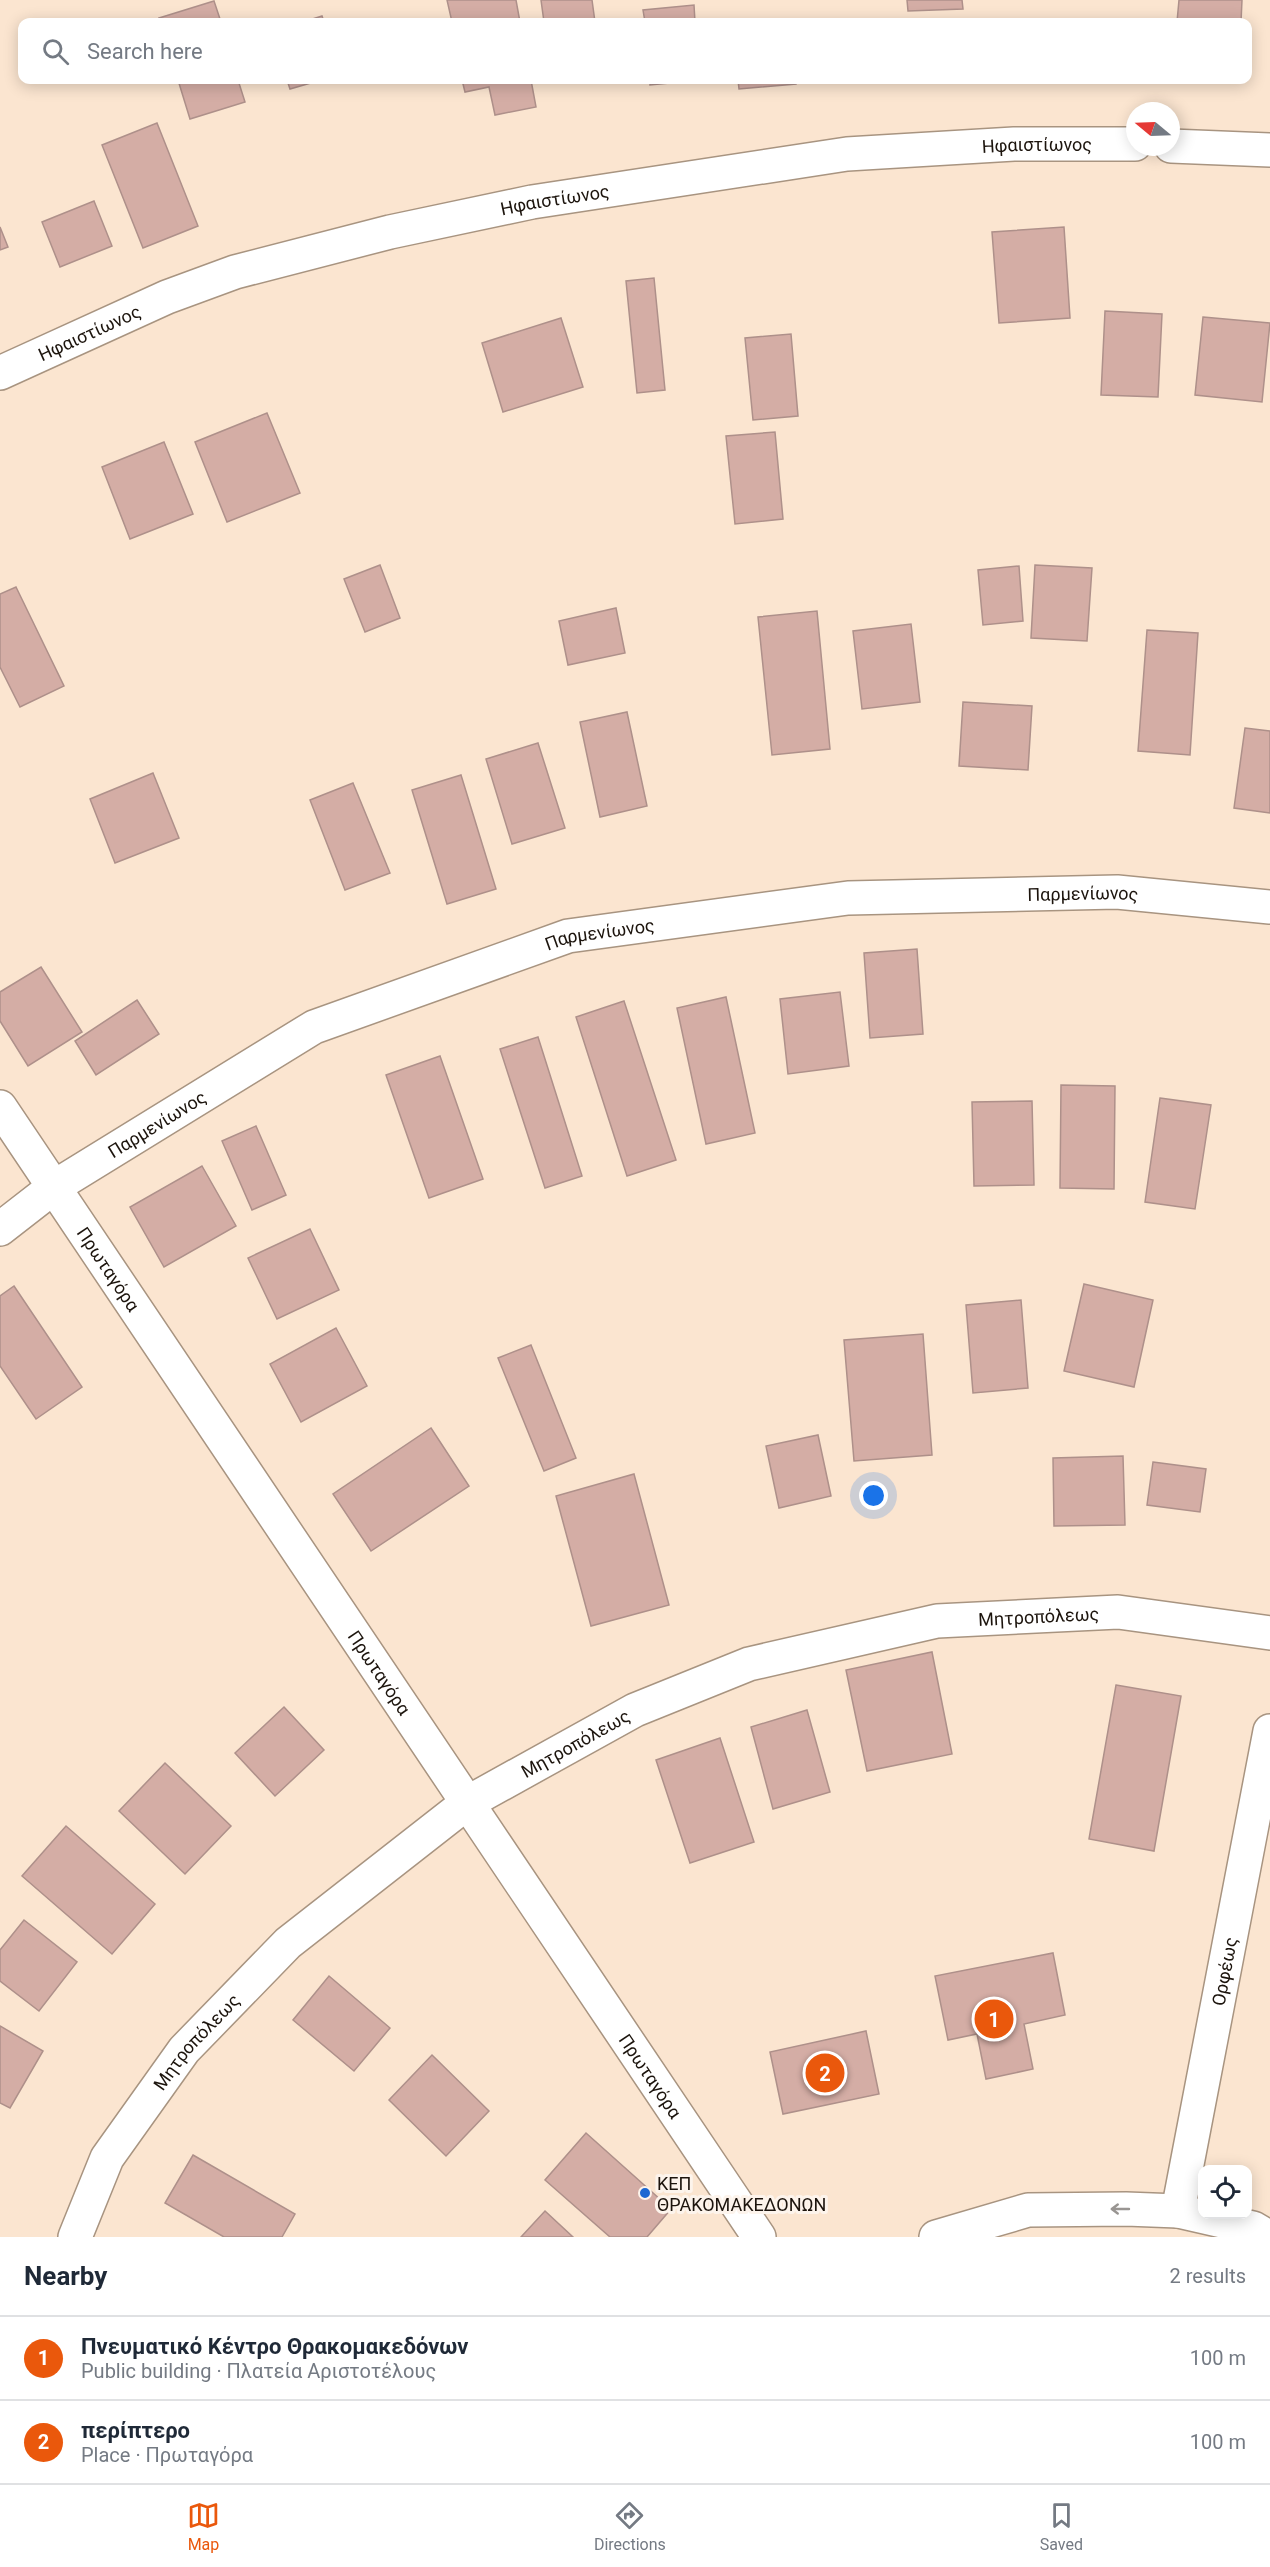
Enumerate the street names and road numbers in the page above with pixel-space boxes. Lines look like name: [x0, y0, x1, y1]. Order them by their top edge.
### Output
street label: Ηφαιστίωνος: [981, 133, 1092, 156]
street label: Ηφαιστίωνος: [498, 180, 611, 219]
street label: Ηφαιστίωνος: [35, 300, 144, 365]
street label: Παρμενίωνος: [1027, 881, 1139, 905]
street label: Παρμενίωνος: [542, 914, 656, 954]
street label: Παρμενίωνος: [104, 1086, 209, 1162]
street label: Πρωταγόρα: [73, 1223, 145, 1316]
street label: Μητροπόλεως: [978, 1602, 1100, 1629]
street label: Πρωταγόρα: [344, 1626, 416, 1719]
street label: Μητροπόλεως: [517, 1705, 633, 1782]
street label: Ορφέως: [1207, 1935, 1241, 2007]
street label: Μητροπόλεως: [149, 1989, 244, 2094]
street label: Πρωταγόρα: [615, 2030, 687, 2122]

